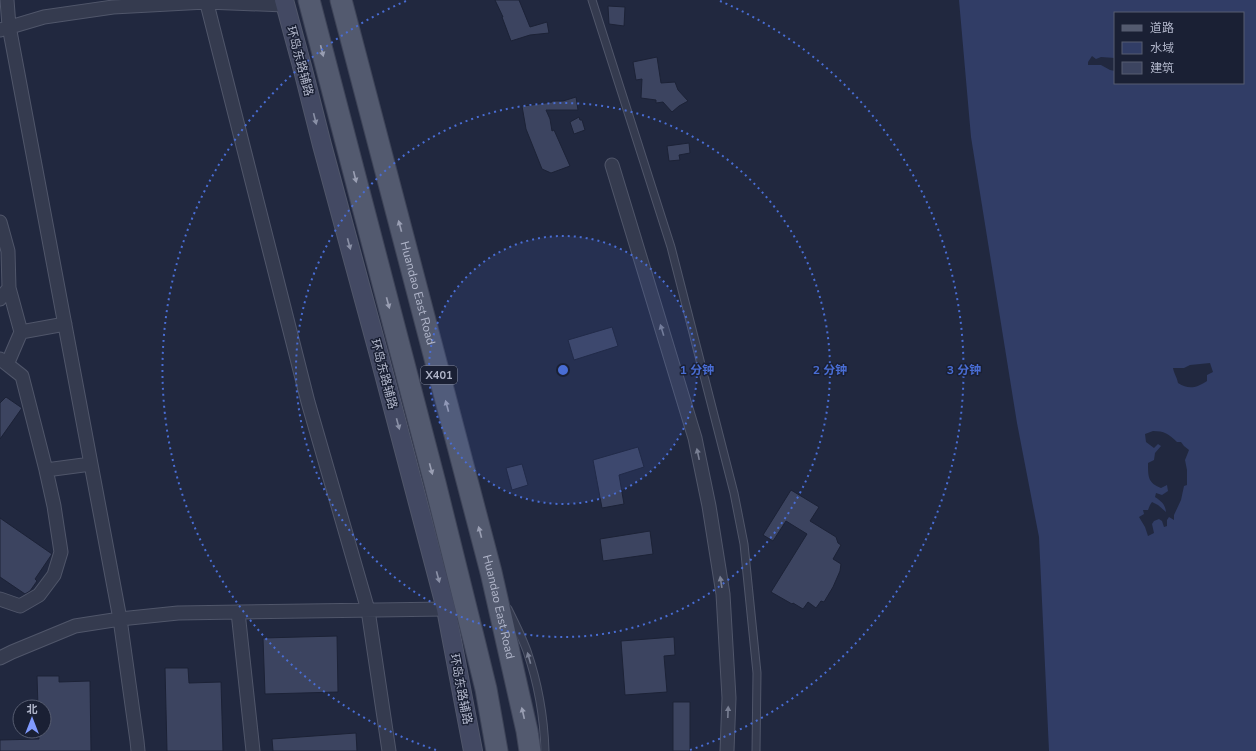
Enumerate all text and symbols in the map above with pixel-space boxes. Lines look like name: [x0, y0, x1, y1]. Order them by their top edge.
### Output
legend: [1114, 12, 1244, 84]
text: 道路: [1150, 20, 1174, 36]
street label: 环岛东路辅路: [283, 24, 317, 98]
text: 水域: [1150, 40, 1174, 56]
one-way arrow: [319, 46, 325, 58]
text: 建筑: [1150, 60, 1174, 76]
one-way arrow: [312, 113, 318, 125]
one-way arrow: [352, 171, 358, 183]
one-way arrow: [397, 220, 403, 232]
one-way arrow: [346, 239, 352, 251]
street label: Huandao East Road: [397, 240, 439, 347]
one-way arrow: [385, 297, 391, 309]
one-way arrow: [659, 323, 665, 335]
street label: 环岛东路辅路: [367, 337, 401, 411]
text: 1 分钟: [680, 362, 714, 378]
text: 2 分钟: [813, 362, 847, 378]
text: 3 分钟: [947, 362, 981, 378]
centre of rings: [556, 363, 570, 377]
road number: X401: [421, 366, 457, 384]
one-way arrow: [444, 400, 450, 412]
one-way arrow: [395, 418, 401, 430]
one-way arrow: [695, 448, 701, 461]
one-way arrow: [428, 464, 434, 476]
one-way arrow: [477, 525, 483, 538]
street label: Huandao East Road: [479, 553, 518, 660]
one-way arrow: [435, 571, 441, 583]
one-way arrow: [718, 576, 724, 588]
one-way arrow: [526, 651, 532, 663]
street label: 环岛东路辅路: [446, 652, 476, 726]
north arrow: [12, 699, 52, 739]
text: 北: [27, 702, 38, 717]
one-way arrow: [725, 705, 731, 718]
one-way arrow: [520, 706, 526, 718]

